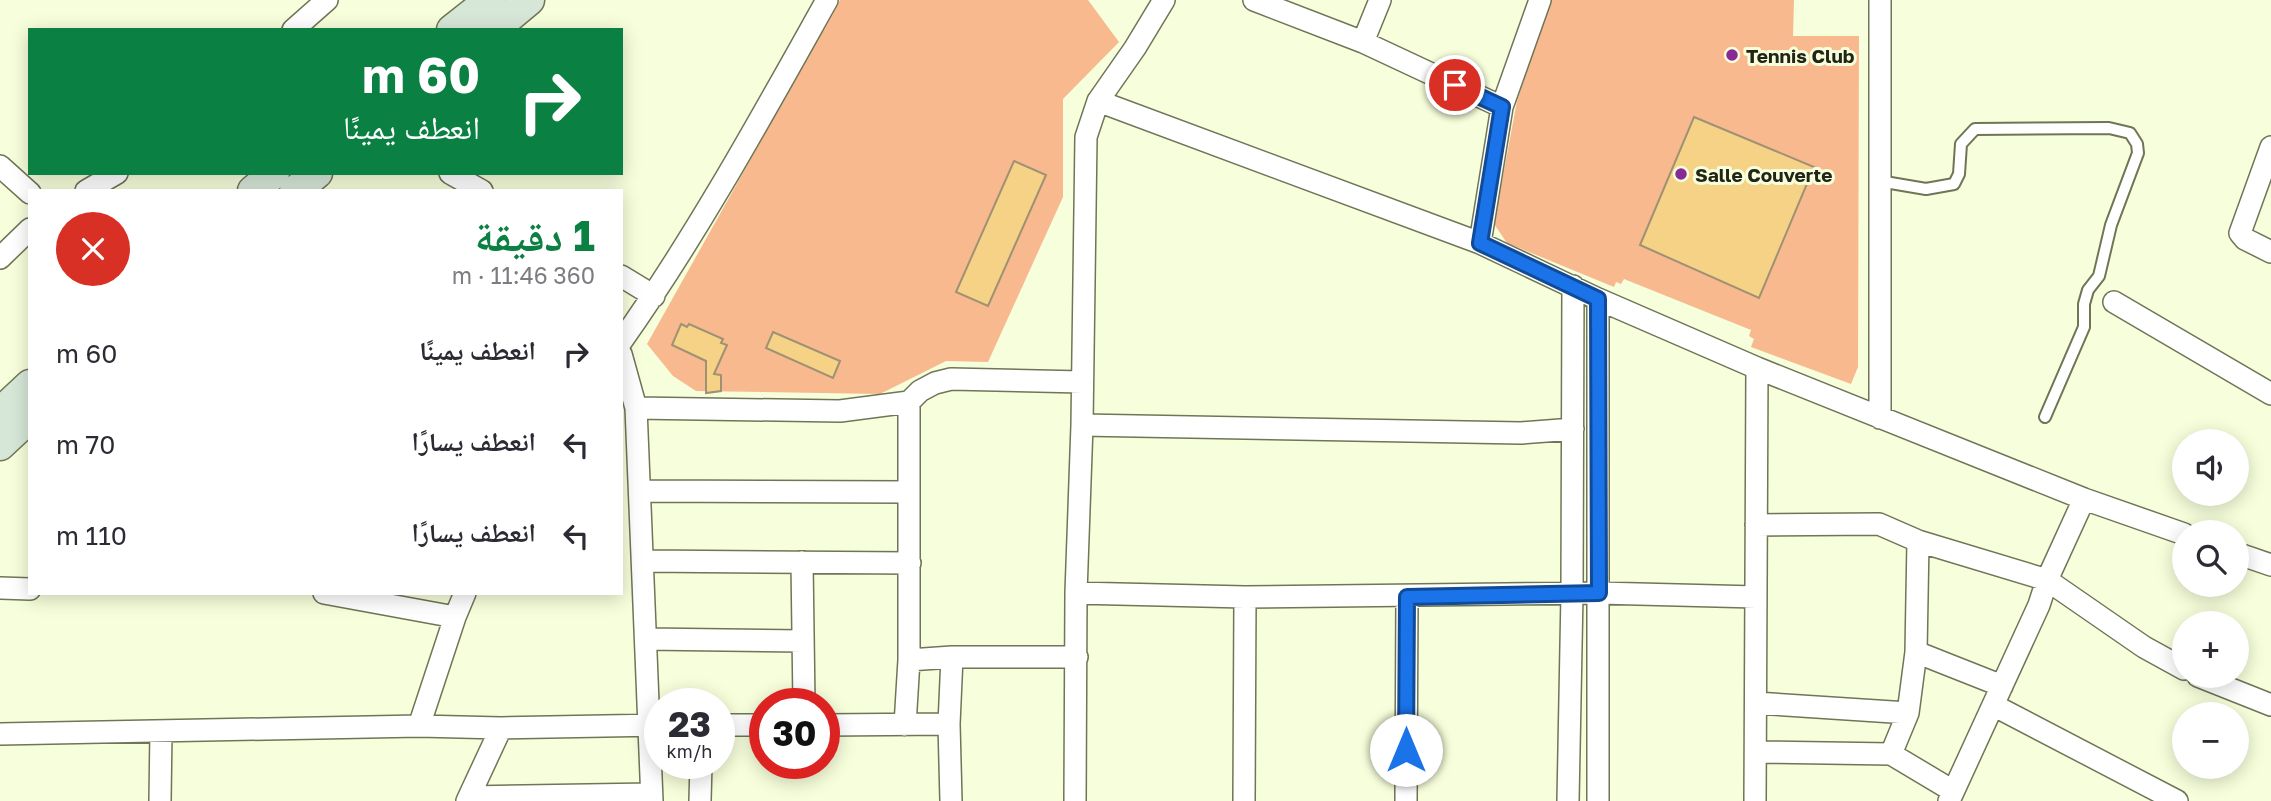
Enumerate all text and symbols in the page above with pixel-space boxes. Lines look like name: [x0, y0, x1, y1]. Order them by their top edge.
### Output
place label: Tennis Club: [1746, 44, 1855, 67]
text: 60 m: [362, 45, 480, 104]
marker: Tennis Club: [1724, 47, 1740, 63]
pin: [1425, 55, 1485, 115]
icon: right: [504, 56, 595, 147]
icon: arrive: [1436, 66, 1474, 104]
text: انعطف يمينًا: [343, 108, 480, 146]
place label: Salle Couverte: [1695, 163, 1832, 186]
marker: Salle Couverte: [1673, 166, 1689, 182]
text: 1 دقيقة: [475, 210, 595, 260]
button: close: [56, 212, 130, 286]
text: 360 m · 11:46: [452, 261, 595, 289]
text: انعطف يمينًا: [419, 335, 536, 366]
icon: right: [557, 335, 595, 373]
text: 60 m: [56, 338, 117, 369]
text: انعطف يسارًا: [412, 426, 536, 457]
icon: left: [557, 426, 595, 464]
text: 70 m: [56, 429, 115, 460]
map controls: [2172, 429, 2249, 779]
button: sound: [2172, 429, 2249, 506]
text: انعطف يسارًا: [412, 517, 536, 548]
icon: left: [557, 517, 595, 555]
text: 110 m: [56, 520, 127, 551]
button: search: [2172, 520, 2249, 597]
button: +: [2172, 611, 2249, 688]
speed limit sign: 30: [749, 688, 840, 779]
button: −: [2172, 702, 2249, 779]
text: 23: [668, 703, 711, 745]
position arrow: [1369, 713, 1443, 787]
text: km/h: [667, 740, 712, 762]

